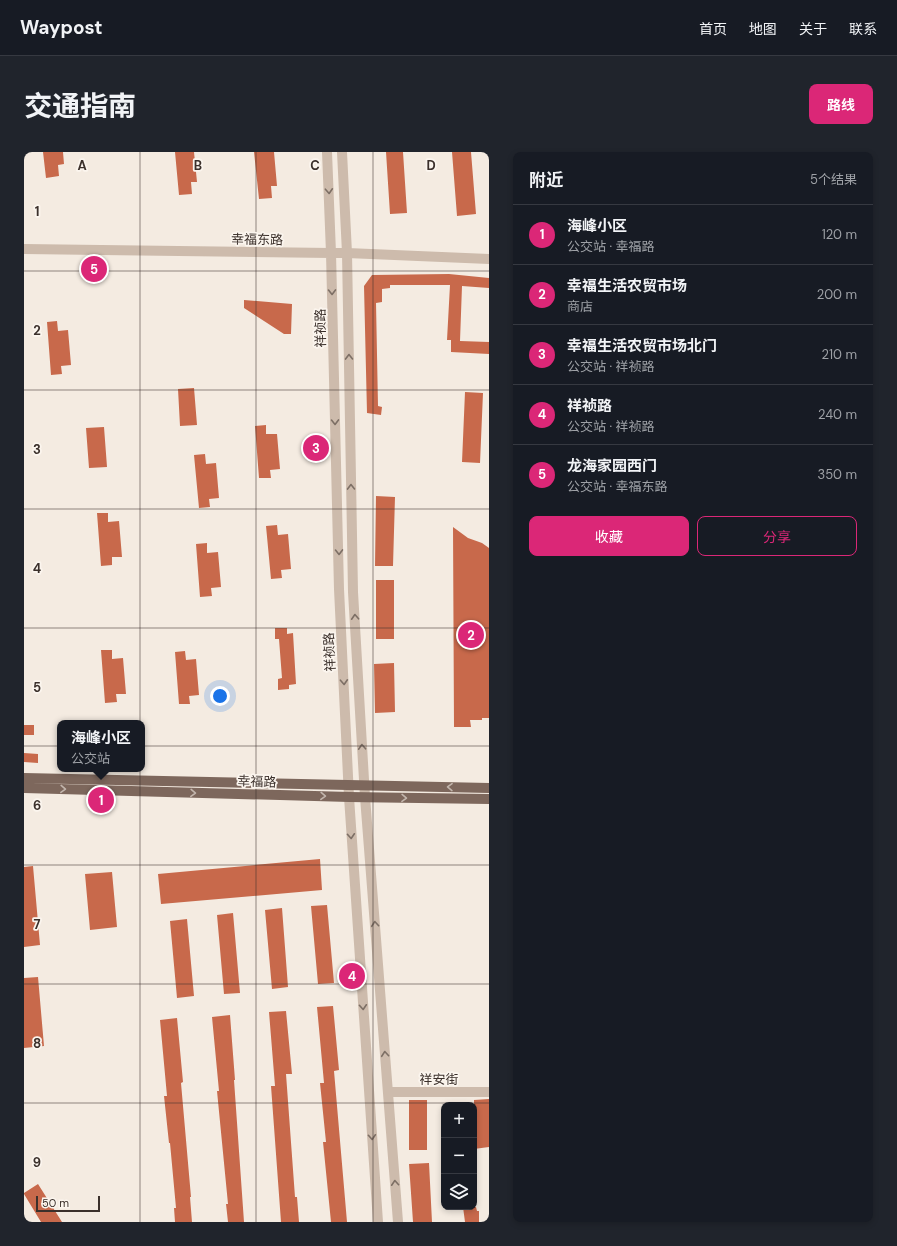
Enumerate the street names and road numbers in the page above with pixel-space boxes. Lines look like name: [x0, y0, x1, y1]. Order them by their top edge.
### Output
street label: 幸福东路: [231, 231, 283, 248]
street label: 祥祯路: [312, 308, 329, 348]
street label: 祥祯路: [320, 632, 339, 672]
street label: 幸福路: [237, 772, 277, 791]
street label: 祥安街: [419, 1071, 459, 1088]

